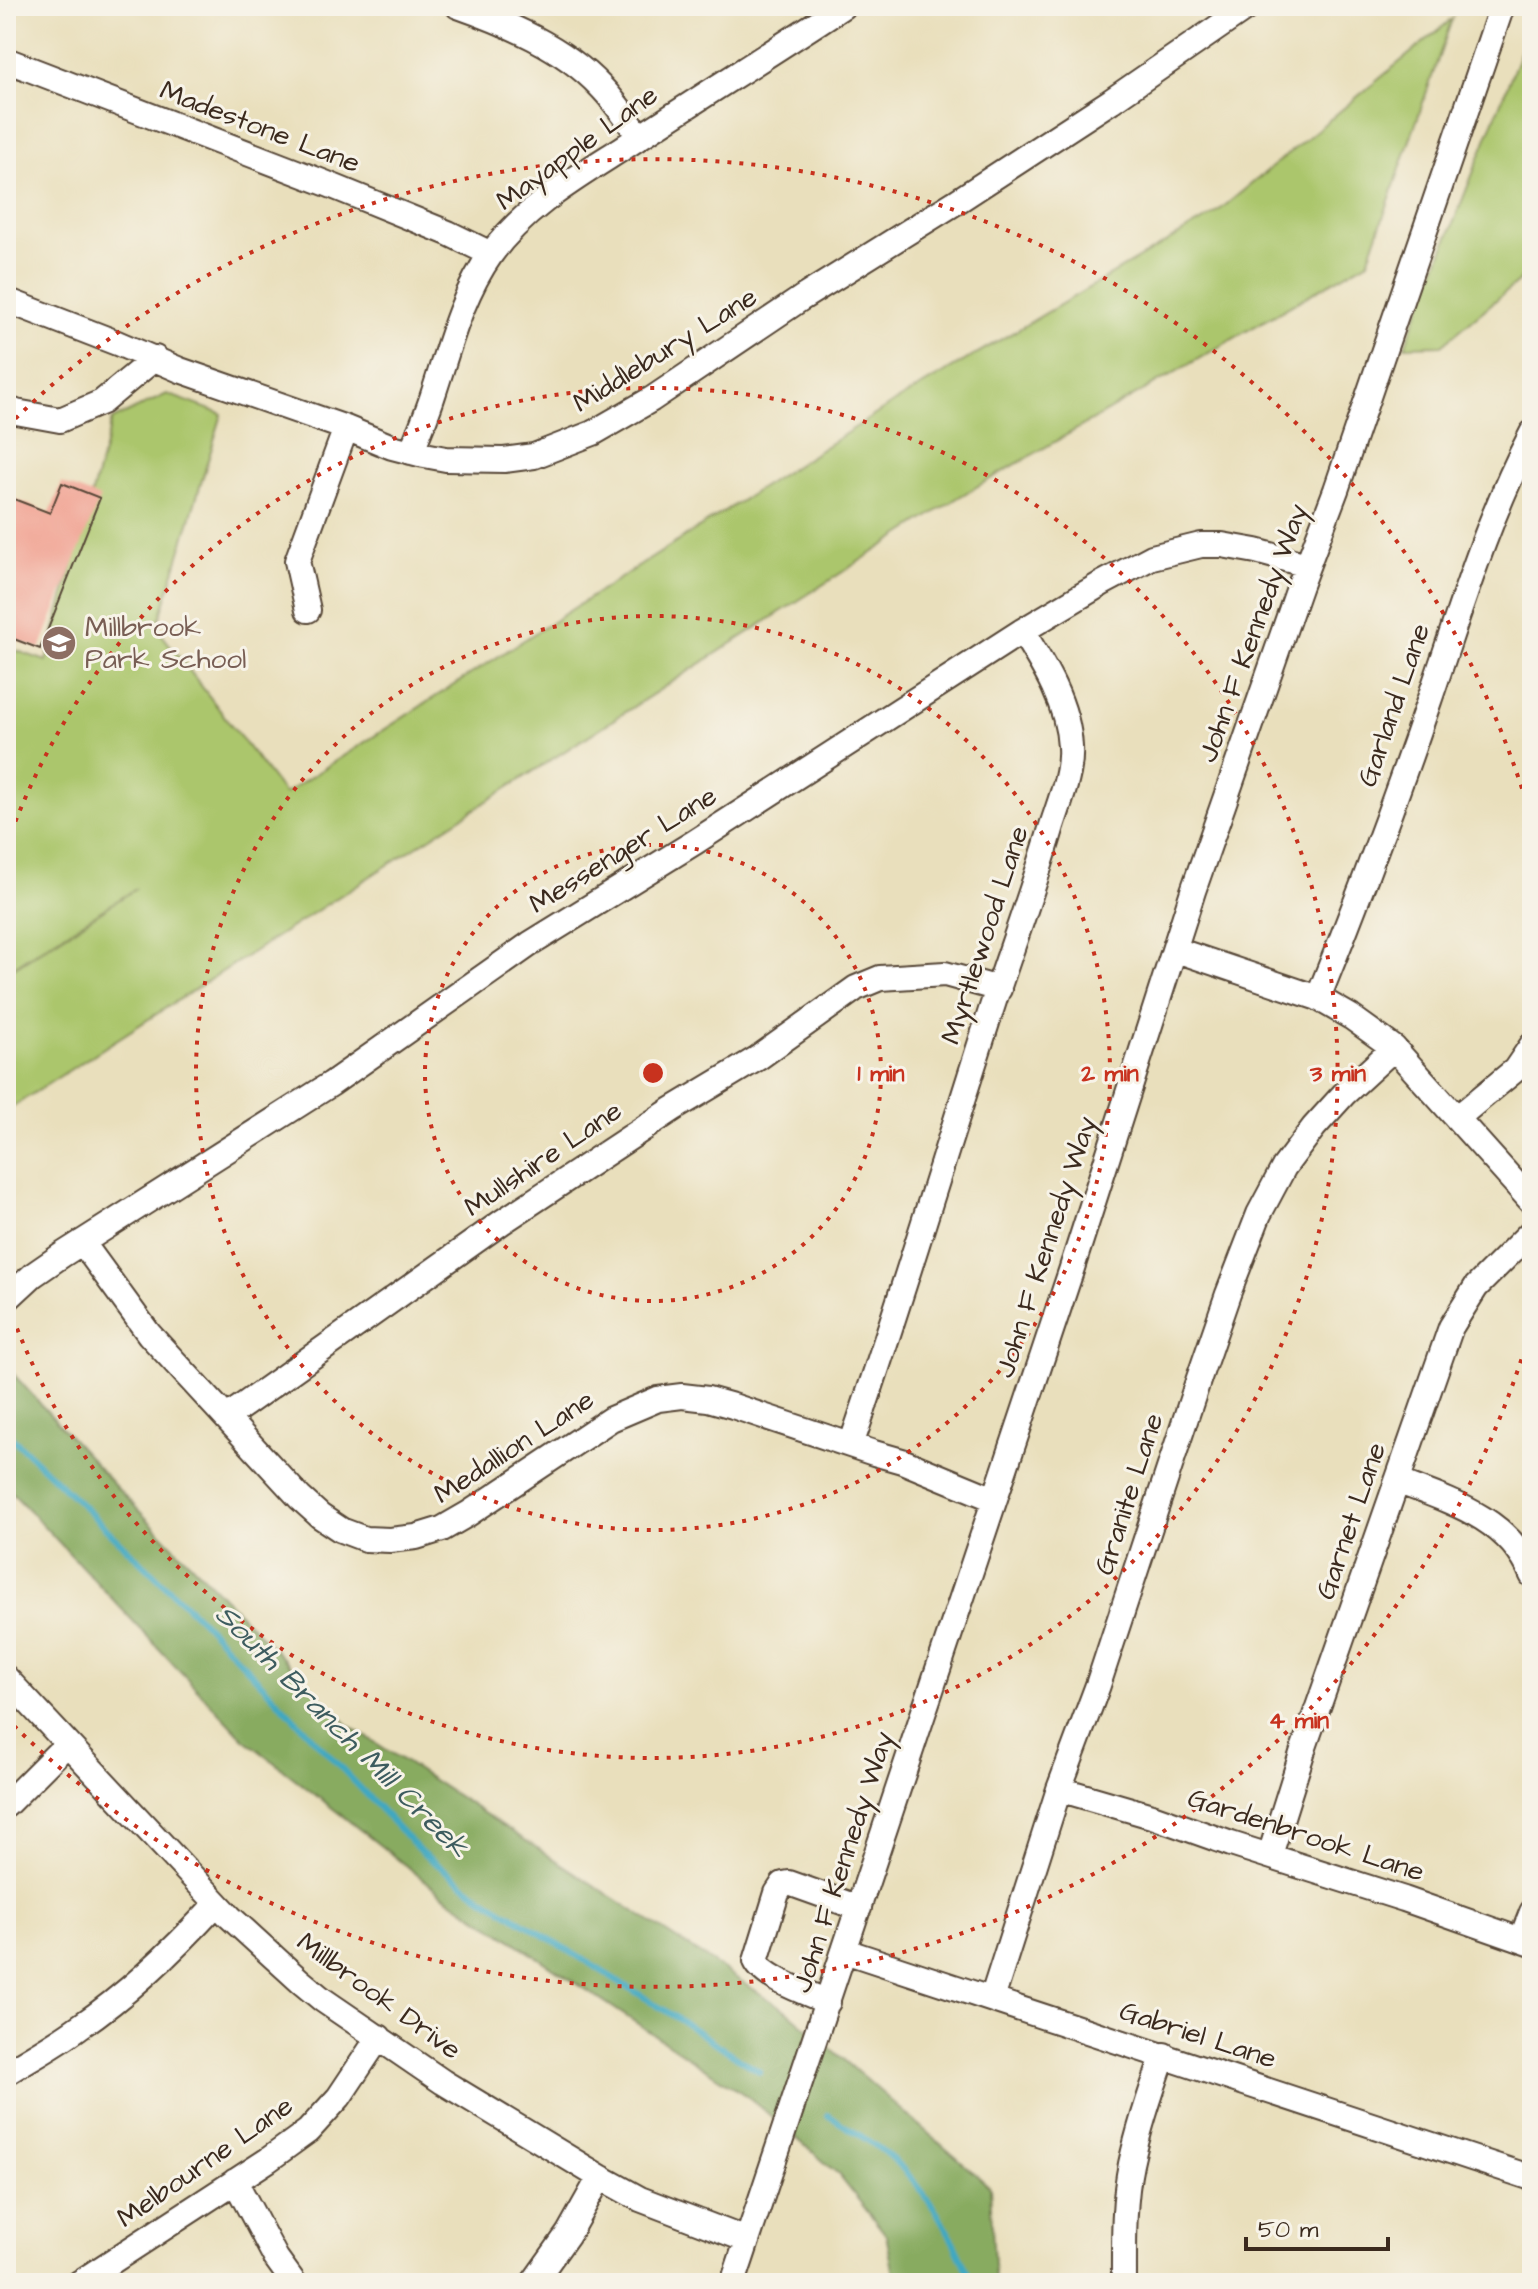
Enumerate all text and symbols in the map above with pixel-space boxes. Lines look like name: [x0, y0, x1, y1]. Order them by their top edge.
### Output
street label: Madestone Lane: [154, 71, 366, 183]
street label: Mayapple Lane: [488, 76, 667, 222]
street label: Middlebury Lane: [565, 278, 766, 424]
street label: John F Kennedy Way: [1188, 498, 1320, 768]
place label: Millbrook Park School: [85, 608, 246, 679]
street label: Garland Lane: [1348, 618, 1440, 792]
school or university icon: Millbrook Park School: [40, 624, 78, 662]
street label: Messenger Lane: [522, 777, 725, 924]
street label: Myrtlewood Lane: [931, 821, 1041, 1050]
text: 1 min: [858, 1057, 905, 1091]
text: 2 min: [1080, 1057, 1139, 1091]
text: 3 min: [1309, 1057, 1366, 1091]
centre of rings: [639, 1059, 667, 1087]
street label: Mullshire Lane: [456, 1092, 630, 1226]
street label: John F Kennedy Way: [985, 1111, 1109, 1383]
street label: Medallion Lane: [426, 1381, 602, 1513]
street label: Granite Lane: [1085, 1408, 1173, 1580]
street label: Garnet Lane: [1306, 1437, 1396, 1605]
water label: South Branch Mill Creek: [206, 1595, 479, 1868]
text: 4 min: [1269, 1704, 1329, 1738]
street label: John F Kennedy Way: [782, 1726, 906, 1998]
street label: Gardenbrook Lane: [1183, 1778, 1429, 1892]
street label: Millbrook Drive: [289, 1923, 469, 2069]
street label: Gabriel Lane: [1115, 1991, 1281, 2079]
street label: Melbourne Lane: [109, 2087, 301, 2237]
scale bar: [1246, 2201, 1388, 2251]
text: 50 m: [1258, 2213, 1319, 2247]

